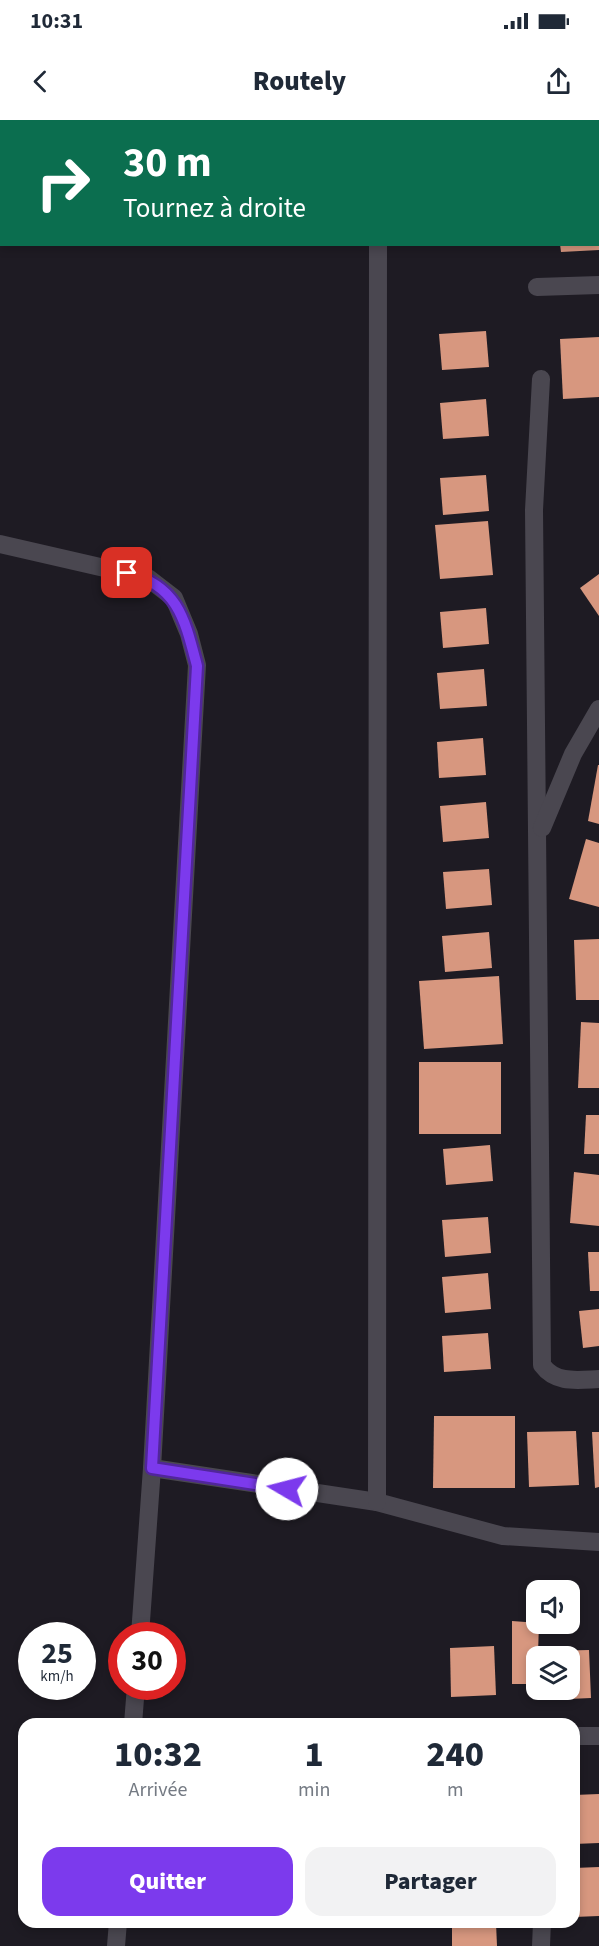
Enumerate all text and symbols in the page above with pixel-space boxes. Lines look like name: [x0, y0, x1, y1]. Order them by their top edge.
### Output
text: 10:31: [30, 5, 83, 37]
text: Routely: [253, 62, 346, 101]
icon: back: [24, 65, 57, 98]
icon: share: [542, 65, 575, 98]
text: 30 m: [123, 133, 212, 193]
icon: right: [24, 144, 102, 222]
text: Tournez à droite: [123, 189, 306, 228]
pin: [101, 547, 152, 598]
icon: arrive: [110, 556, 143, 589]
position arrow: [255, 1457, 319, 1521]
map controls: [526, 1580, 580, 1700]
button: sound: [526, 1580, 580, 1634]
speed limit sign: 30: [108, 1622, 186, 1700]
text: 25: [41, 1632, 73, 1675]
button: layers: [526, 1646, 580, 1700]
text: km/h: [40, 1666, 74, 1687]
text: 10:32: [114, 1729, 202, 1780]
text: 1: [305, 1729, 324, 1780]
text: 240: [426, 1729, 484, 1780]
text: Arrivée: [129, 1776, 187, 1804]
text: min: [298, 1776, 330, 1804]
text: m: [447, 1776, 463, 1804]
button: Quitter: [42, 1847, 293, 1916]
button: Partager: [305, 1847, 556, 1916]

